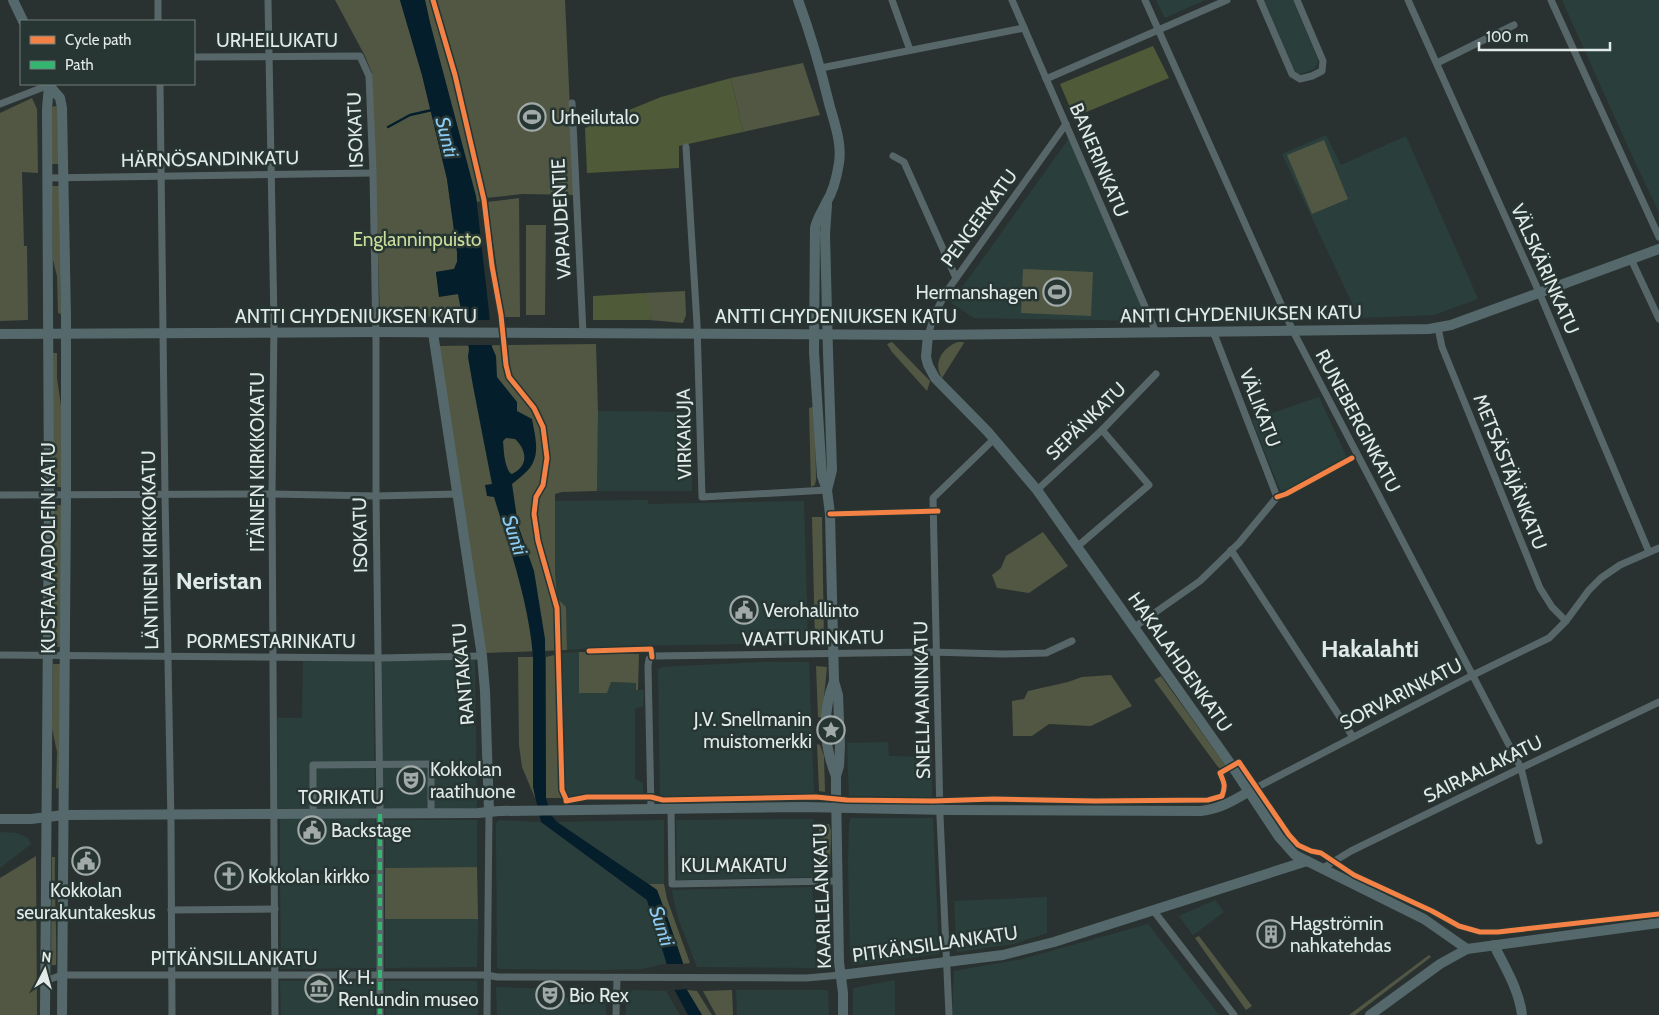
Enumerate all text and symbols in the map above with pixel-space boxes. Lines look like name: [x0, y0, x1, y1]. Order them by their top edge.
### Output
legend: [20, 20, 195, 85]
scale bar: [1479, 20, 1610, 52]
text: 100 m: [1486, 28, 1528, 46]
street label: URHEILUKATU: [216, 29, 338, 52]
text: Cycle path: [65, 31, 131, 49]
text: Path: [65, 56, 94, 74]
street label: ISOKATU: [342, 92, 368, 168]
street label: BANERINKATU: [1065, 99, 1133, 221]
sports icon: Urheilutalo: [517, 102, 547, 132]
place label: Urheilutalo: [551, 106, 639, 129]
water label: Sunti: [430, 114, 464, 161]
street label: HÄRNÖSANDINKATU: [121, 146, 299, 172]
street label: VAPAUDENTIE: [546, 158, 576, 280]
street label: PENGERKATU: [936, 165, 1022, 271]
street label: VÄLSKÄRINKATU: [1506, 200, 1584, 338]
park label: Englanninpuisto: [352, 228, 482, 251]
sports icon: Hermanshagen: [1042, 277, 1072, 307]
place label: Hermanshagen: [916, 281, 1038, 304]
street label: ANTTI CHYDENIUKSEN KATU: [1120, 300, 1362, 328]
street label: ANTTI CHYDENIUKSEN KATU: [235, 305, 477, 328]
street label: ANTTI CHYDENIUKSEN KATU: [715, 305, 957, 328]
street label: RUNEBERGINKATU: [1311, 346, 1405, 496]
street label: VÄLIKATU: [1235, 366, 1285, 450]
street label: ITÄINEN KIRKKOKATU: [246, 372, 269, 552]
street label: SEPÄNKATU: [1041, 377, 1131, 465]
street label: VIRKAKUJA: [672, 388, 696, 480]
street label: METSÄSTÄJÄNKATU: [1468, 391, 1552, 553]
street label: KUSTAA AADOLFIN KATU: [37, 442, 60, 654]
street label: LÄNTINEN KIRKKOKATU: [137, 450, 163, 650]
street label: ISOKATU: [348, 497, 372, 573]
water label: Sunti: [497, 512, 533, 559]
district label: Neristan: [176, 566, 262, 595]
street label: HAKALAHDENKATU: [1123, 588, 1237, 736]
public building icon: Verohallinto: [729, 595, 759, 625]
place label: Verohallinto: [763, 599, 859, 622]
street label: SNELLMANINKATU: [909, 621, 935, 779]
street label: RANTAKATU: [447, 622, 479, 726]
street label: VAATTURINKATU: [742, 625, 884, 651]
street label: PORMESTARINKATU: [186, 630, 356, 653]
district label: Hakalahti: [1321, 634, 1419, 663]
street label: SORVARINKATU: [1336, 653, 1466, 735]
place label: J.V. Snellmanin muistomerkki: [693, 708, 812, 753]
place icon: J.V. Snellmanin muistomerkki: [816, 715, 846, 745]
street label: SAIRAALAKATU: [1420, 730, 1546, 808]
place label: Kokkolan raatihuone: [430, 758, 516, 803]
theatre icon: Kokkolan raatihuone: [396, 765, 426, 795]
street label: TORIKATU: [298, 786, 384, 809]
public building icon: Backstage: [297, 815, 327, 845]
place label: Backstage: [331, 819, 411, 842]
street label: KAARLELANKATU: [808, 823, 836, 969]
public building icon: Kokkolan seurakuntakeskus: [71, 846, 101, 876]
street label: KULMAKATU: [681, 854, 787, 877]
church icon: Kokkolan kirkko: [214, 861, 244, 891]
place label: Kokkolan kirkko: [248, 865, 370, 888]
place label: Kokkolan seurakuntakeskus: [16, 879, 156, 924]
water label: Sunti: [644, 903, 680, 950]
place label: Hagströmin nahkatehdas: [1290, 912, 1391, 957]
building icon: Hagströmin nahkatehdas: [1256, 919, 1286, 949]
street label: PITKÄNSILLANKATU: [851, 921, 1019, 967]
north arrow: [20, 945, 70, 995]
street label: PITKÄNSILLANKATU: [150, 947, 318, 970]
text: N: [40, 948, 52, 967]
place label: K. H. Renlundin museo: [338, 966, 479, 1011]
museum icon: K. H. Renlundin museo: [304, 973, 334, 1003]
theatre icon: Bio Rex: [535, 980, 565, 1010]
place label: Bio Rex: [569, 984, 629, 1007]

